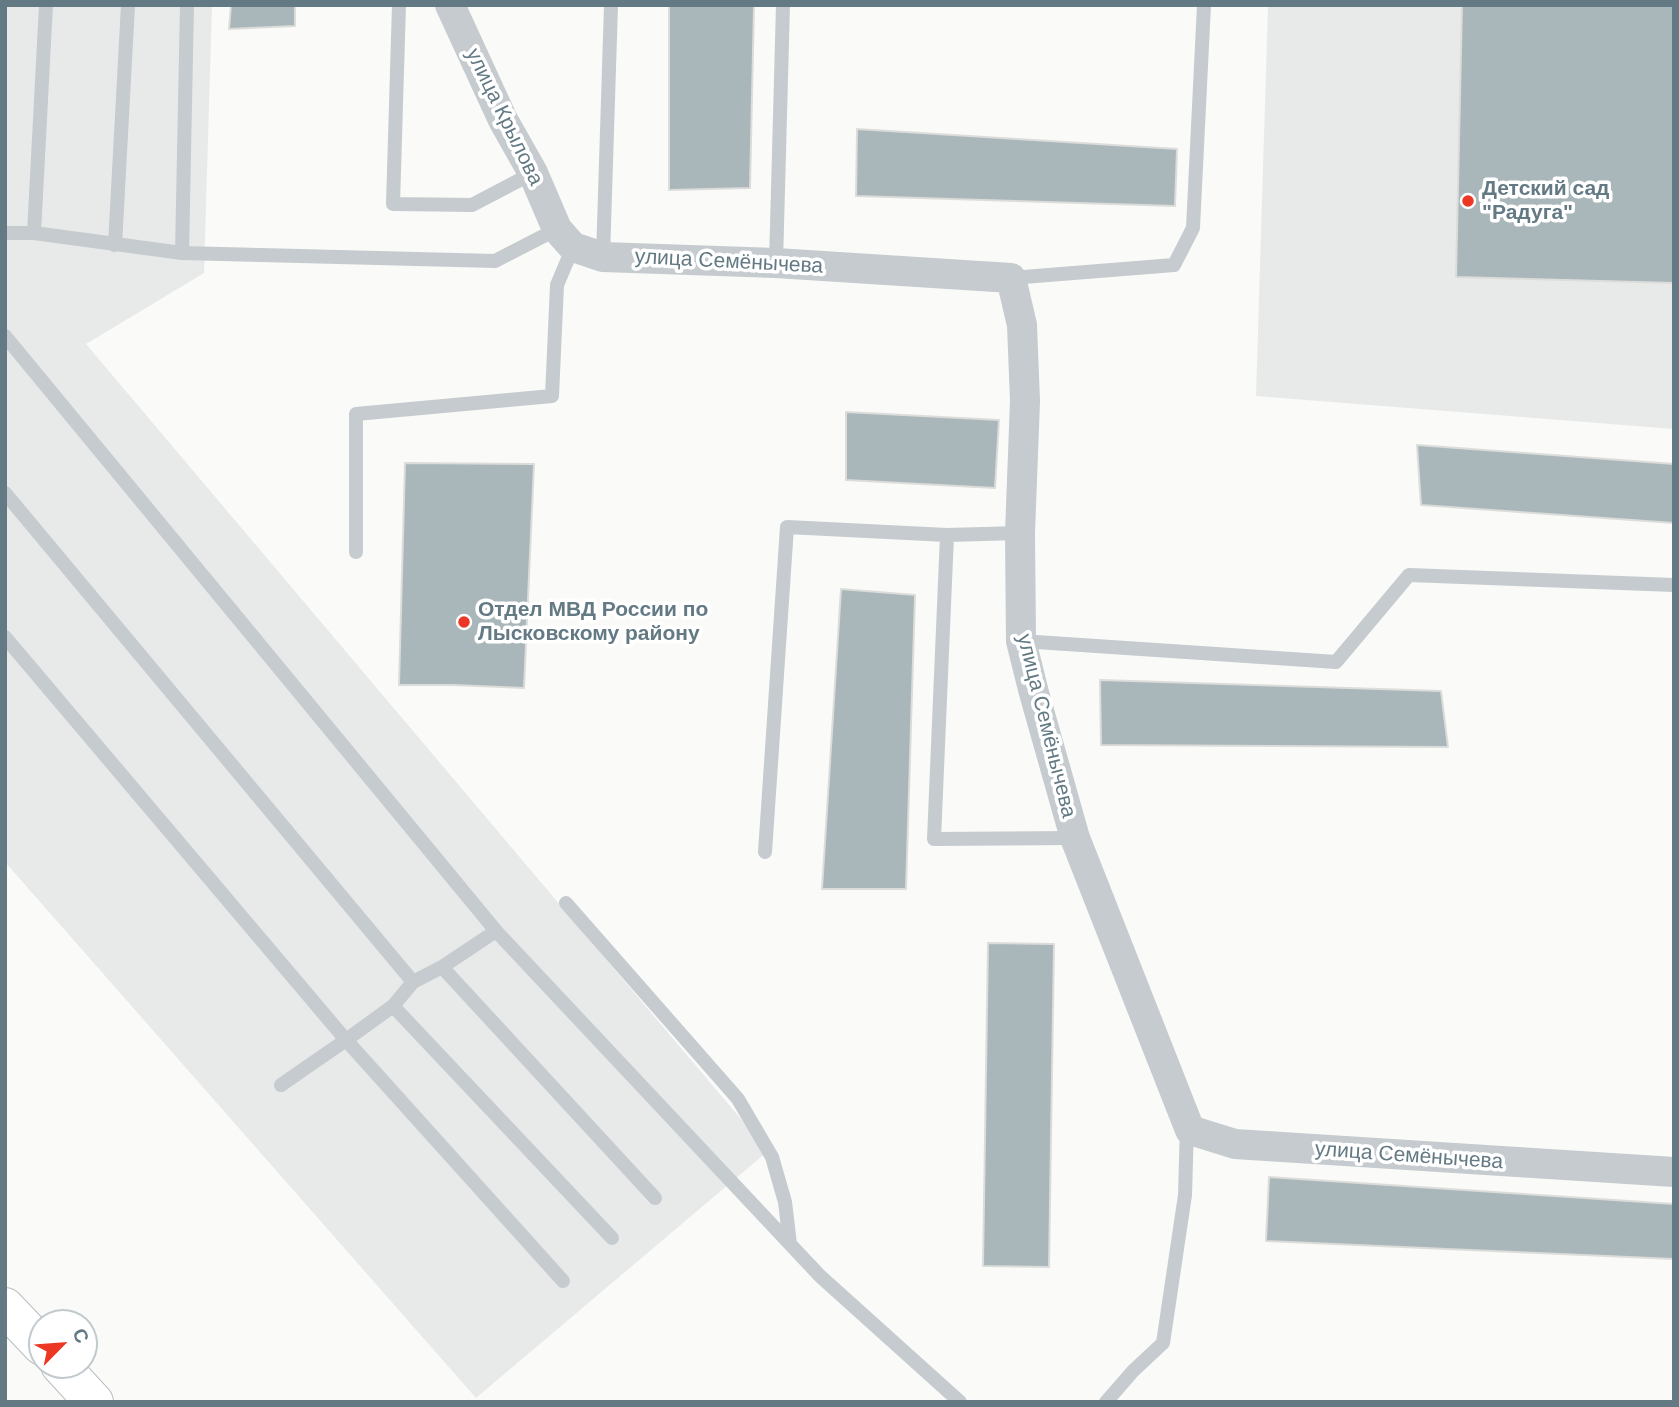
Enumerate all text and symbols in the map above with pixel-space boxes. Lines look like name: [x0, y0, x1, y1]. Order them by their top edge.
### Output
street label: улица Крылова: [460, 44, 548, 190]
place label: Детский сад "Радуга": [1482, 176, 1609, 226]
marker: Детский сад "Радуга": [1460, 193, 1476, 209]
street label: улица Семёнычева: [634, 244, 824, 280]
place label: Отдел МВД России по Лысковскому району: [478, 597, 708, 647]
marker: Отдел МВД России по Лысковскому району: [456, 614, 472, 630]
street label: улица Семёнычева: [1011, 632, 1081, 820]
street label: улица Семёнычева: [1314, 1137, 1504, 1175]
north arrow: [28, 1309, 98, 1379]
text: С: [68, 1325, 93, 1346]

